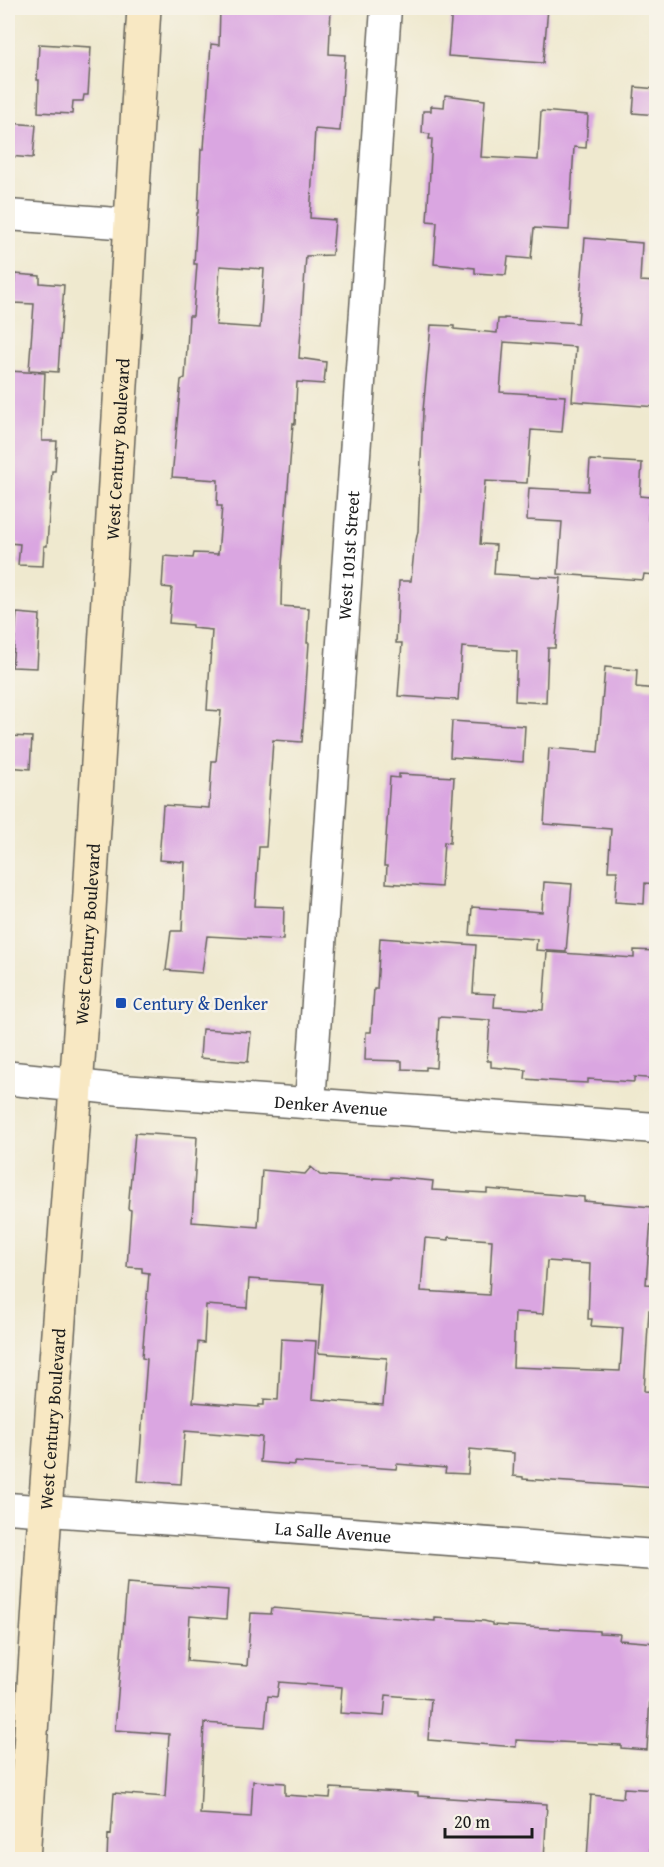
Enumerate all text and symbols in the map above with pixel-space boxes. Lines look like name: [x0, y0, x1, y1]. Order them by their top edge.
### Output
street label: West Century Boulevard: [98, 357, 136, 541]
street label: West 101st Street: [330, 489, 366, 621]
street label: West Century Boulevard: [67, 842, 107, 1026]
place label: Century & Denker: [133, 990, 269, 1017]
marker: Century & Denker: [114, 996, 128, 1010]
street label: Denker Avenue: [274, 1087, 389, 1122]
street label: West Century Boulevard: [32, 1327, 72, 1511]
street label: La Salle Avenue: [274, 1514, 392, 1549]
scale bar: [445, 1801, 532, 1839]
text: 20 m: [454, 1808, 490, 1835]

